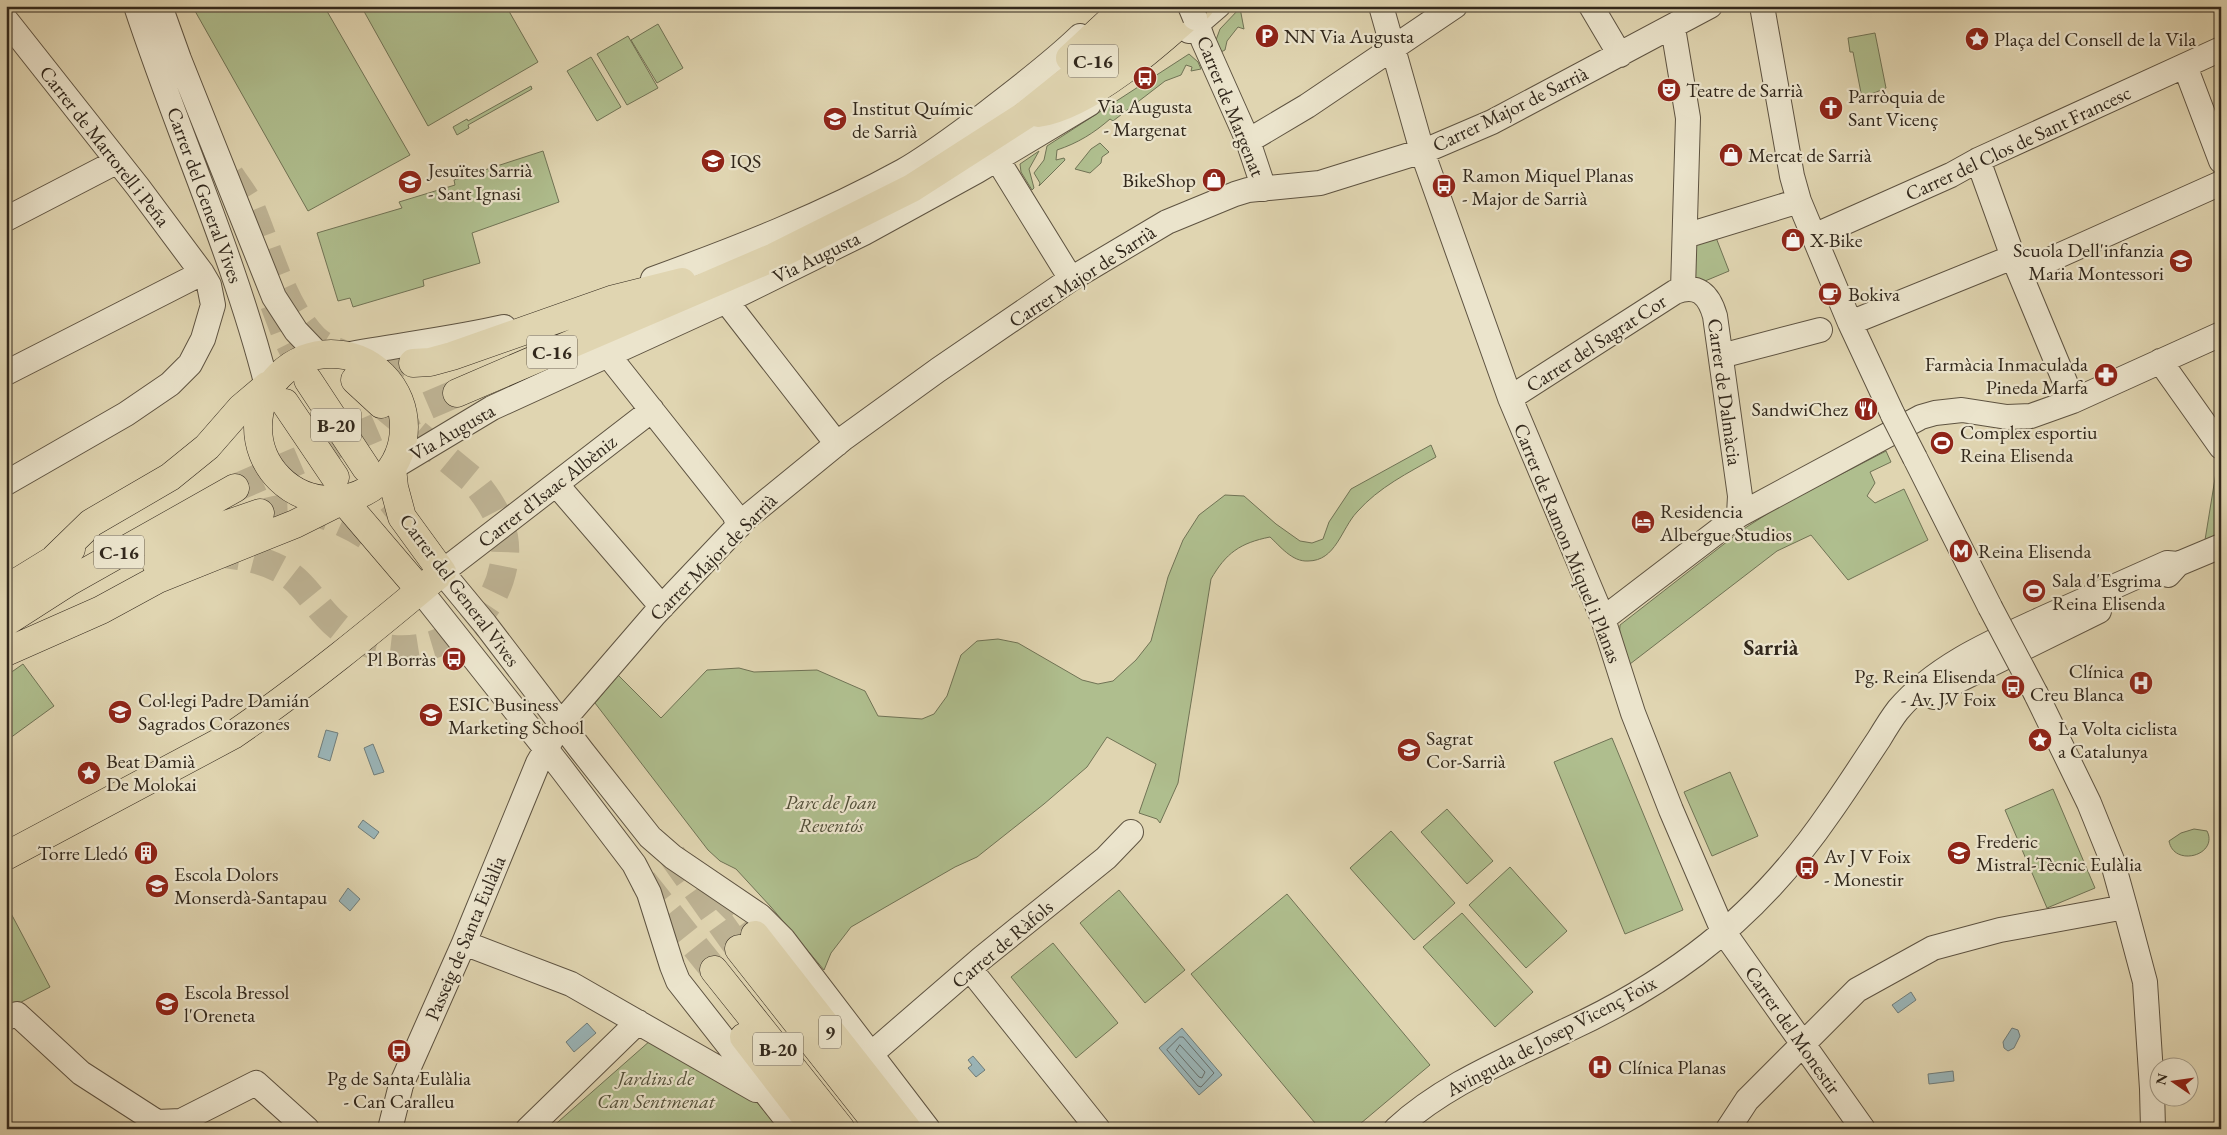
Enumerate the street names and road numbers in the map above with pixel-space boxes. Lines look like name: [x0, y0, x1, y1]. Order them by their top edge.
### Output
street label: Carrer de Margenat: [1191, 32, 1271, 181]
road number: C-16: [1068, 44, 1118, 78]
street label: Carrer de Martorell i Peña: [34, 60, 176, 232]
street label: Carrer Major de Sarrià: [1428, 60, 1592, 158]
street label: Carrer del Clos de Sant Francesc: [1901, 79, 2135, 207]
street label: Carrer del General Vives: [161, 103, 249, 287]
street label: Carrer Major de Sarrià: [1004, 219, 1160, 333]
street label: Via Augusta: [768, 225, 864, 289]
street label: Carrer del Sagrat Cor: [1521, 288, 1671, 398]
street label: Carrer de Dalmàcia: [1702, 317, 1748, 467]
road number: C-16: [527, 336, 577, 368]
street label: Via Augusta: [405, 397, 499, 467]
road number: B-20: [311, 408, 361, 442]
street label: Carrer de Ramon Miquel i Planas: [1508, 419, 1628, 667]
street label: Carrer d'Isaac Albèniz: [472, 428, 622, 553]
street label: Carrer Major de Sarrià: [644, 488, 782, 626]
street label: Carrer del General Vives: [394, 508, 526, 672]
road number: C-16: [94, 536, 144, 568]
street label: Passeig de Santa Eulàlia: [419, 852, 511, 1024]
street label: Carrer de Ràfols: [946, 894, 1058, 994]
street label: Carrer del Monestir: [1739, 961, 1847, 1100]
street label: Avinguda de Josep Vicenç Foix: [1440, 969, 1661, 1103]
road number: 9: [819, 1016, 841, 1048]
road number: B-20: [753, 1032, 803, 1066]

